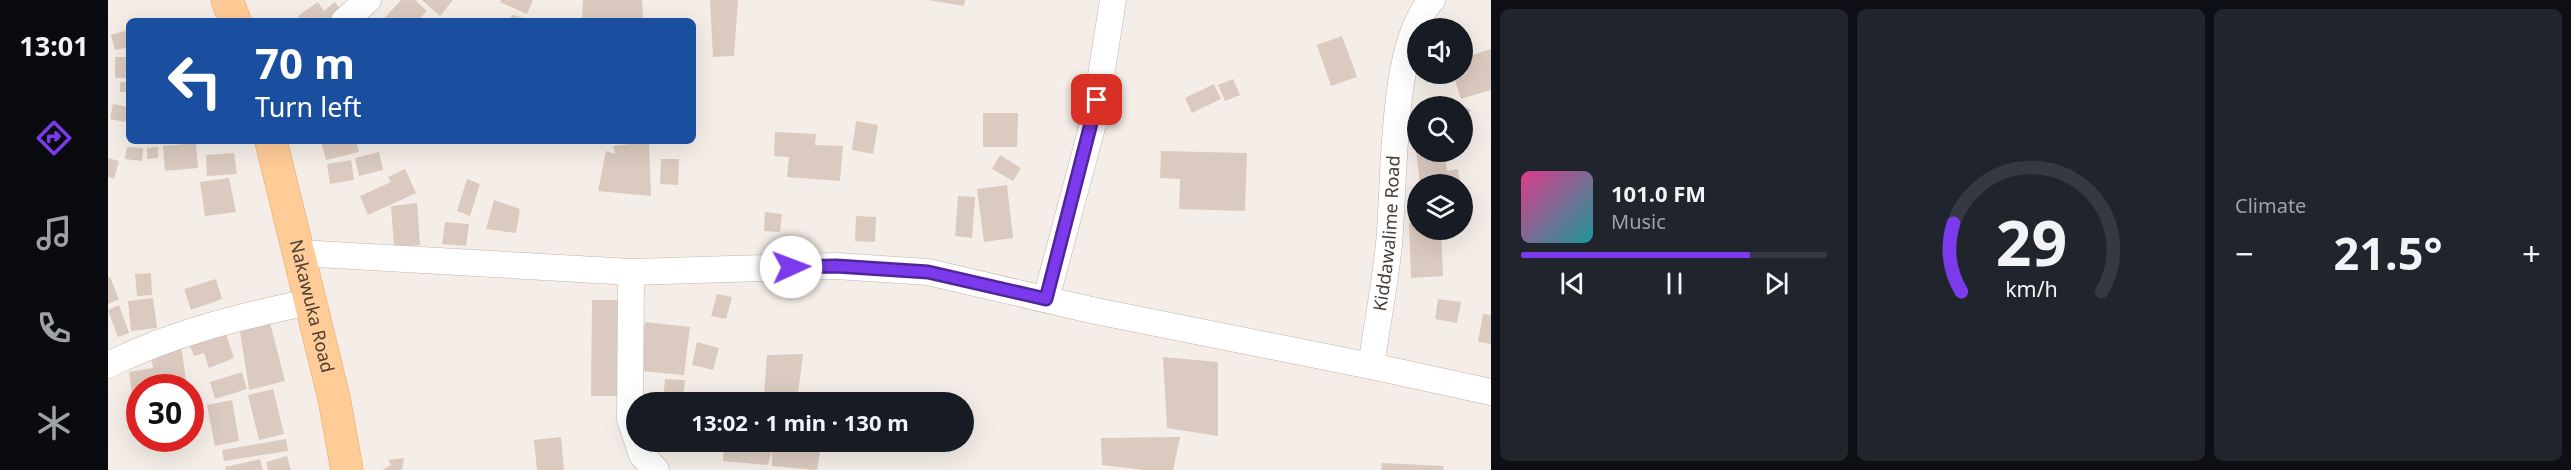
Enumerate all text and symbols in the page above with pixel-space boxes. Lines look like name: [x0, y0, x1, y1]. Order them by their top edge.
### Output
map controls: [1407, 18, 1473, 240]
button: sound: [1407, 18, 1473, 84]
text: 13:01: [19, 27, 89, 64]
text: 70 m: [255, 34, 355, 91]
icon: left: [156, 42, 234, 120]
pin: [1071, 74, 1122, 125]
icon: arrive: [1080, 83, 1113, 116]
text: Turn left: [255, 88, 361, 125]
button: search: [1407, 96, 1473, 162]
icon: directions: [33, 117, 75, 159]
street label: Kiddawalime Road: [1367, 155, 1405, 313]
button: layers: [1407, 174, 1473, 240]
text: 101.0 FM: [1611, 178, 1706, 208]
text: Climate: [2235, 192, 2306, 219]
text: 29: [1995, 199, 2067, 284]
text: Music: [1611, 208, 1666, 235]
icon: music: [33, 212, 75, 254]
text: 21.5°: [2334, 222, 2442, 283]
text: −: [2235, 231, 2254, 276]
text: +: [2522, 231, 2541, 276]
position arrow: [759, 235, 823, 299]
street label: Nakawuka Road: [285, 237, 340, 375]
icon: previous: [1556, 267, 1589, 300]
icon: pause: [1658, 267, 1691, 300]
icon: next: [1760, 267, 1793, 300]
text: km/h: [2005, 274, 2057, 303]
icon: phone: [33, 307, 75, 349]
speed limit sign: 30: [126, 374, 204, 452]
icon: climate: [33, 402, 75, 444]
text: 13:02 · 1 min · 130 m: [691, 407, 909, 437]

